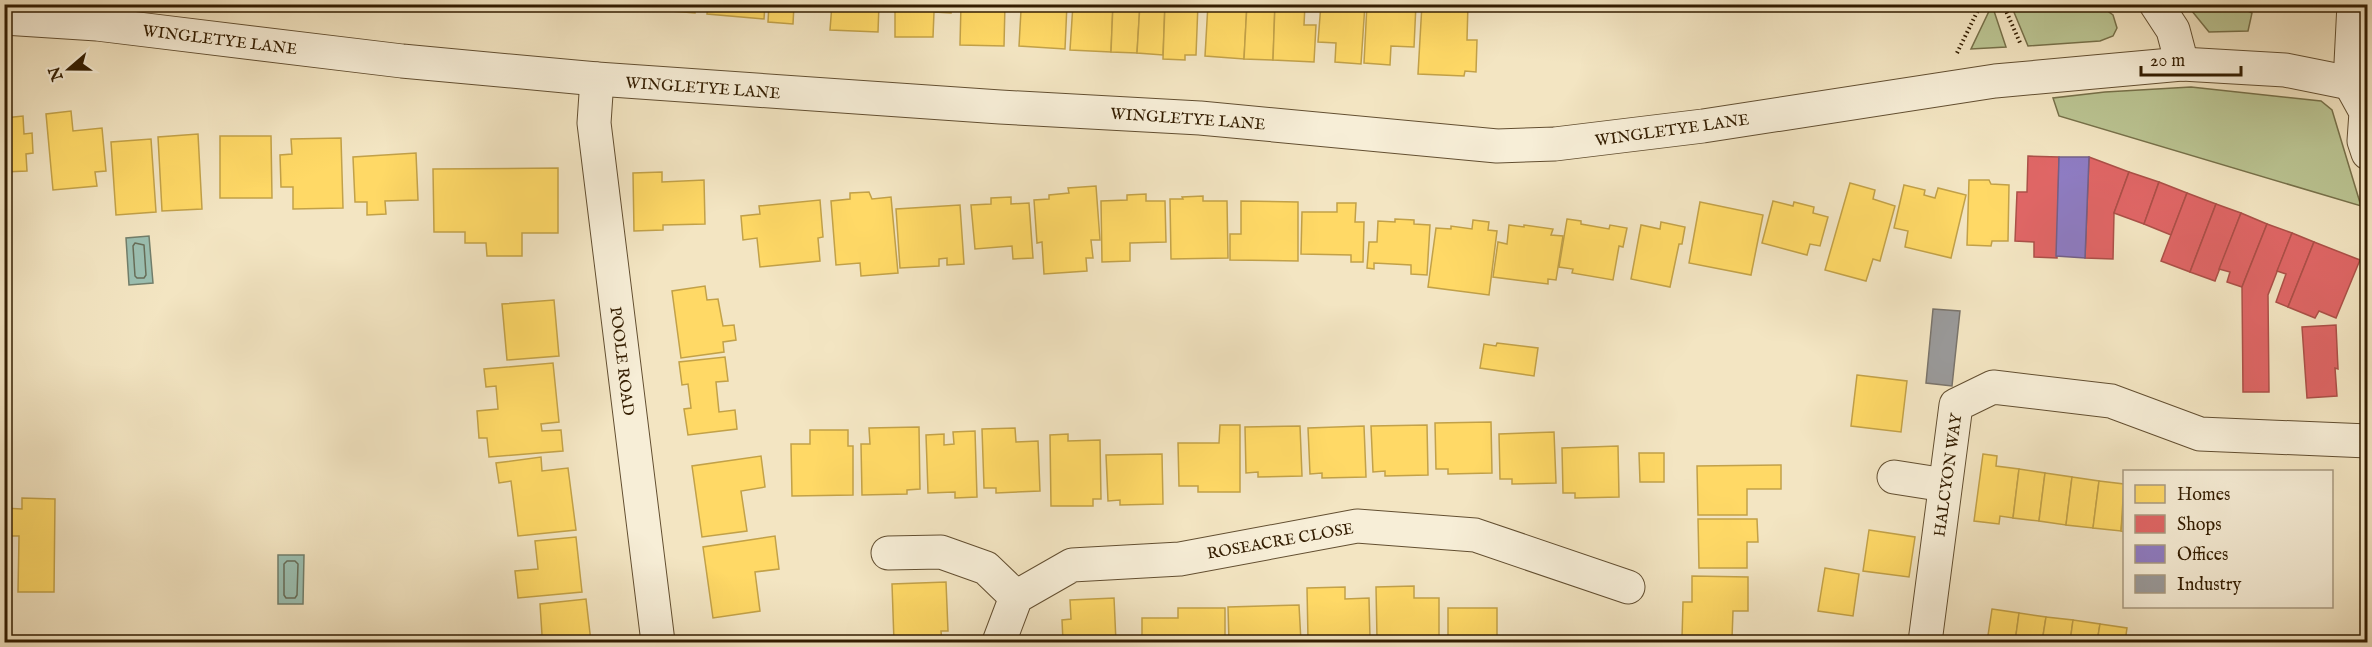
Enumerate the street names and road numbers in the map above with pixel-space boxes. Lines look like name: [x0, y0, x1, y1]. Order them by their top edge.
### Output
street label: WINGLETYE LANE: [141, 22, 298, 60]
street label: WINGLETYE LANE: [625, 74, 781, 104]
street label: WINGLETYE LANE: [1110, 105, 1266, 135]
street label: WINGLETYE LANE: [1594, 110, 1751, 152]
street label: POOLE ROAD: [604, 305, 638, 417]
street label: HALCYON WAY: [1930, 411, 1968, 538]
street label: ROSEACRE CLOSE: [1206, 519, 1355, 565]

